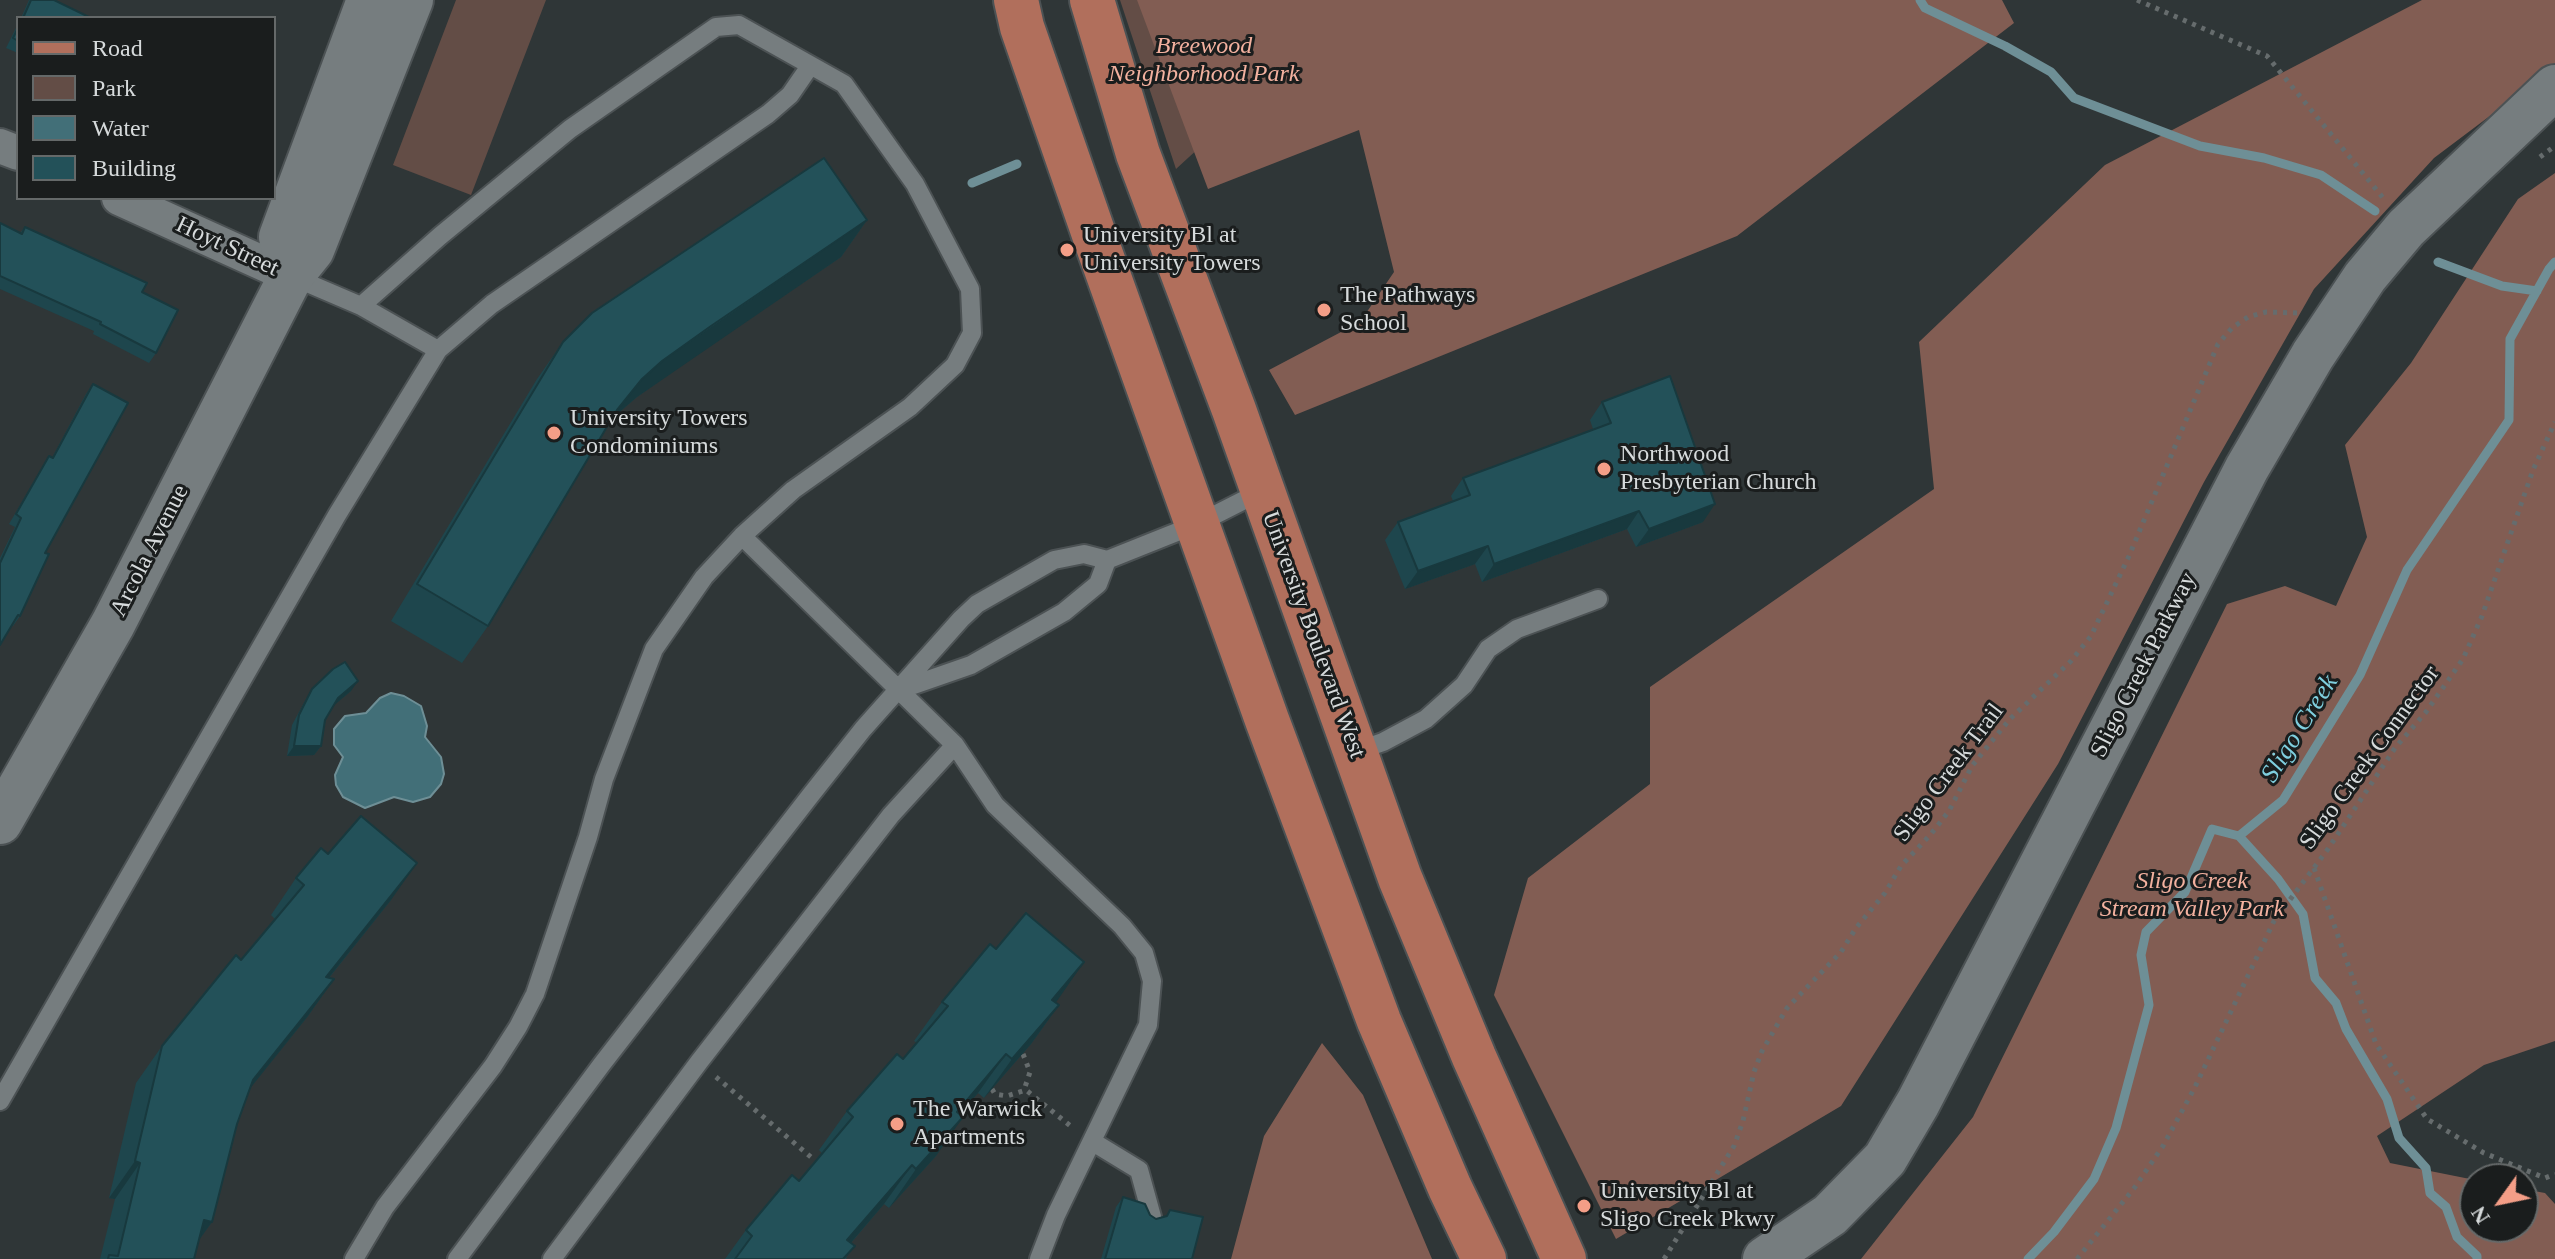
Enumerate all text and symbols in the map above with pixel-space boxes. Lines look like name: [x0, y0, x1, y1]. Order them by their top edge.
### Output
legend: [16, 16, 276, 200]
park label: Breewood Neighborhood Park: [1109, 33, 1299, 89]
text: Road: [92, 35, 143, 61]
text: Park: [92, 75, 136, 101]
text: Water: [92, 115, 149, 141]
text: Building: [92, 155, 176, 181]
street label: Hoyt Street: [171, 211, 283, 283]
place label: University Bl at University Towers: [1083, 222, 1261, 278]
marker: University Bl at University Towers: [1058, 241, 1076, 259]
place label: The Pathways School: [1340, 282, 1475, 338]
marker: The Pathways School: [1315, 301, 1333, 319]
place label: University Towers Condominiums: [570, 405, 748, 461]
marker: University Towers Condominiums: [545, 424, 563, 442]
place label: Northwood Presbyterian Church: [1620, 441, 1817, 497]
marker: Northwood Presbyterian Church: [1595, 460, 1613, 478]
street label: Arcola Avenue: [104, 480, 196, 622]
street label: University Boulevard West: [1255, 508, 1371, 762]
street label: Sligo Creek Parkway: [2085, 568, 2203, 762]
street label: Sligo Creek Connector: [2294, 661, 2446, 855]
water label: Sligo Creek: [2255, 669, 2345, 789]
street label: Sligo Creek Trail: [1888, 698, 2010, 848]
park label: Sligo Creek Stream Valley Park: [2100, 868, 2284, 924]
place label: The Warwick Apartments: [913, 1096, 1042, 1152]
marker: The Warwick Apartments: [888, 1115, 906, 1133]
north arrow: [2459, 1163, 2539, 1243]
place label: University Bl at Sligo Creek Pkwy: [1600, 1178, 1775, 1234]
marker: University Bl at Sligo Creek Pkwy: [1575, 1197, 1593, 1215]
text: N: [2465, 1202, 2495, 1229]

